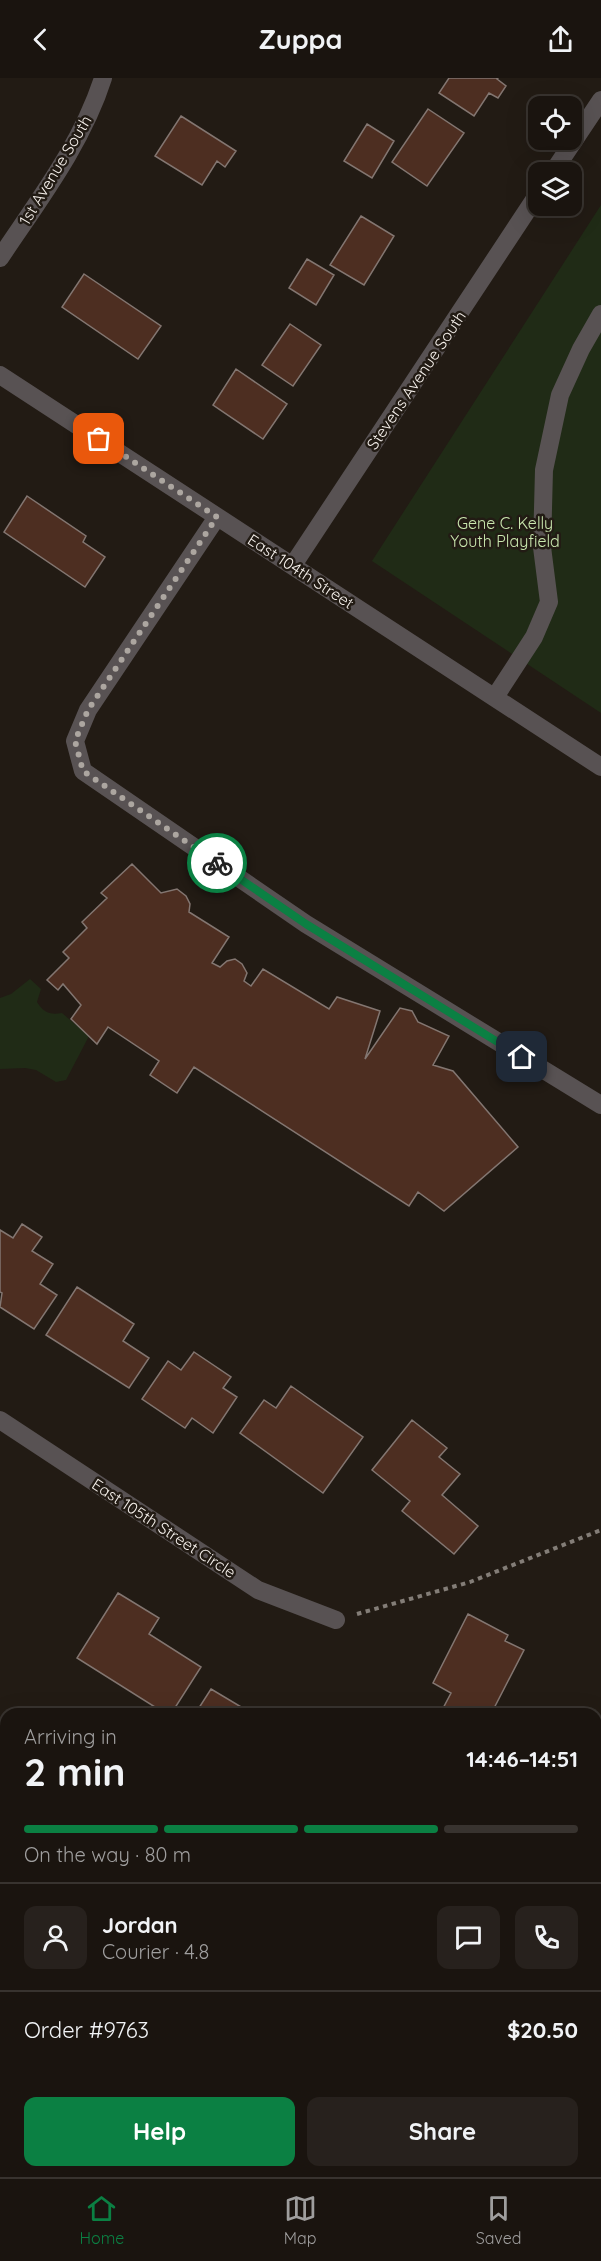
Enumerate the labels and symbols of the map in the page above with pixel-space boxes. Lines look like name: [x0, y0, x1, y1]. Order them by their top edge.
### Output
street label: 1st Avenue South: [14, 111, 96, 229]
street label: Stevens Avenue South: [362, 307, 470, 453]
pin: [73, 413, 124, 464]
park label: Gene C. Kelly Youth Playfield: [450, 513, 560, 551]
street label: East 104th Street: [244, 529, 358, 613]
courier: [187, 833, 247, 893]
pin: [496, 1031, 547, 1082]
street label: East 105th Street Circle: [88, 1474, 240, 1582]

